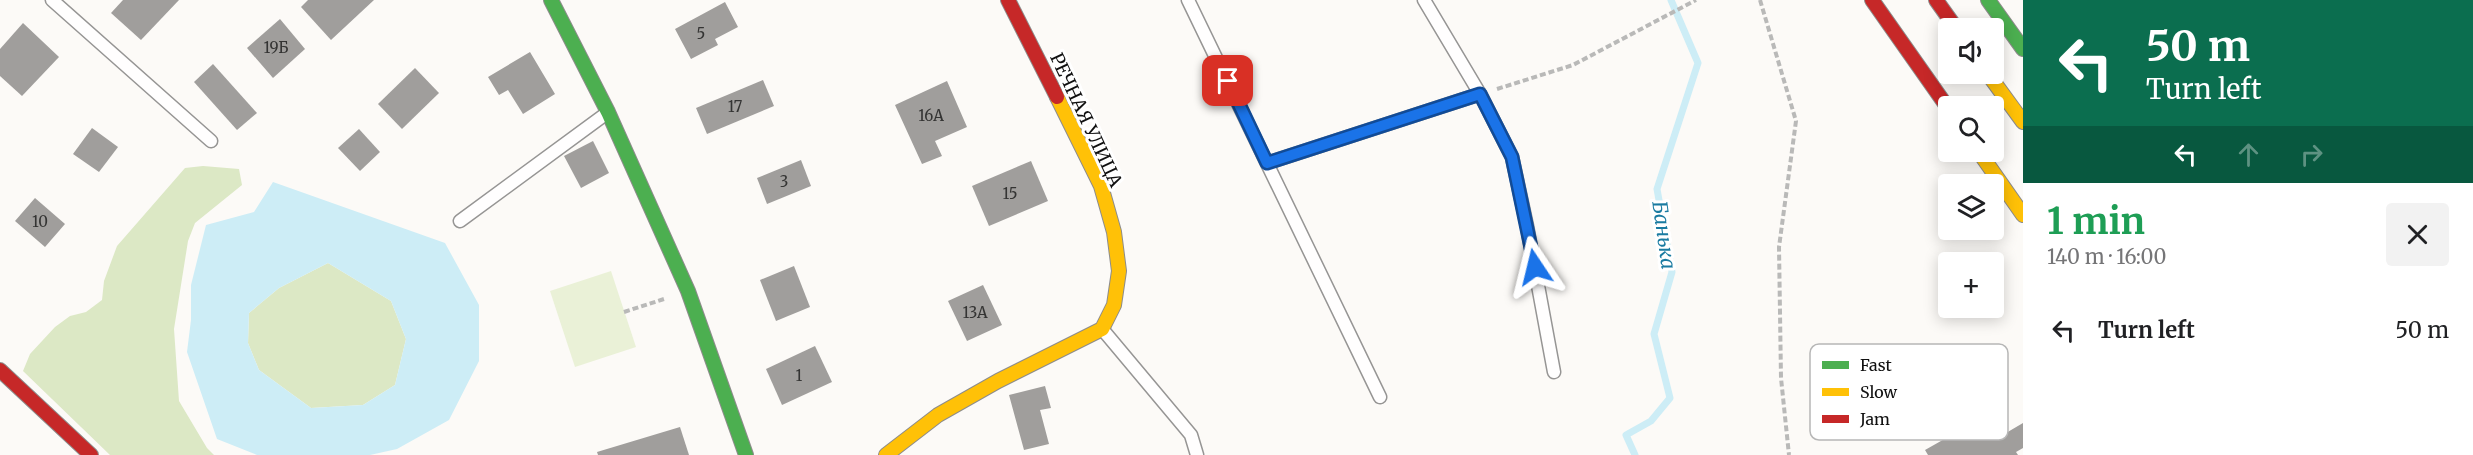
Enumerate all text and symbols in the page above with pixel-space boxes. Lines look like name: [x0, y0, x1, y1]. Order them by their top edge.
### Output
map controls: [1938, 18, 2004, 318]
button: sound: [1938, 18, 2004, 84]
text: 50 m: [2146, 20, 2250, 72]
house number: 5: [697, 24, 705, 43]
icon: left: [2047, 24, 2125, 102]
house number: 19Б: [264, 38, 288, 57]
street label: РЕЧНАЯ УЛИЦА: [1045, 49, 1128, 191]
pin: [1202, 55, 1253, 106]
icon: arrive: [1211, 64, 1244, 97]
text: Turn left: [2146, 72, 2261, 106]
button: search: [1938, 96, 2004, 162]
house number: 17: [728, 97, 743, 116]
house number: 16А: [918, 106, 944, 125]
icon: left: [2169, 138, 2202, 171]
icon: ahead: [2232, 138, 2265, 171]
icon: right: [2295, 138, 2328, 171]
house number: 3: [780, 172, 788, 191]
button: layers: [1938, 174, 2004, 240]
house number: 15: [1002, 184, 1018, 203]
water label: Банька: [1647, 199, 1682, 271]
text: 1 min: [2047, 199, 2145, 244]
button: close: [2386, 203, 2449, 266]
house number: 10: [32, 212, 48, 231]
position arrow: [1503, 235, 1567, 299]
text: 140 m · 16:00: [2047, 244, 2167, 269]
button: +: [1938, 252, 2004, 318]
house number: 13А: [962, 303, 988, 322]
icon: left: [2047, 314, 2080, 347]
text: Turn left: [2098, 316, 2195, 344]
text: 50 m: [2395, 316, 2449, 344]
legend: [1810, 344, 2008, 440]
text: Fast: [1860, 355, 1893, 375]
house number: 1: [796, 366, 803, 385]
text: Slow: [1860, 382, 1898, 402]
text: Jam: [1859, 409, 1890, 429]

